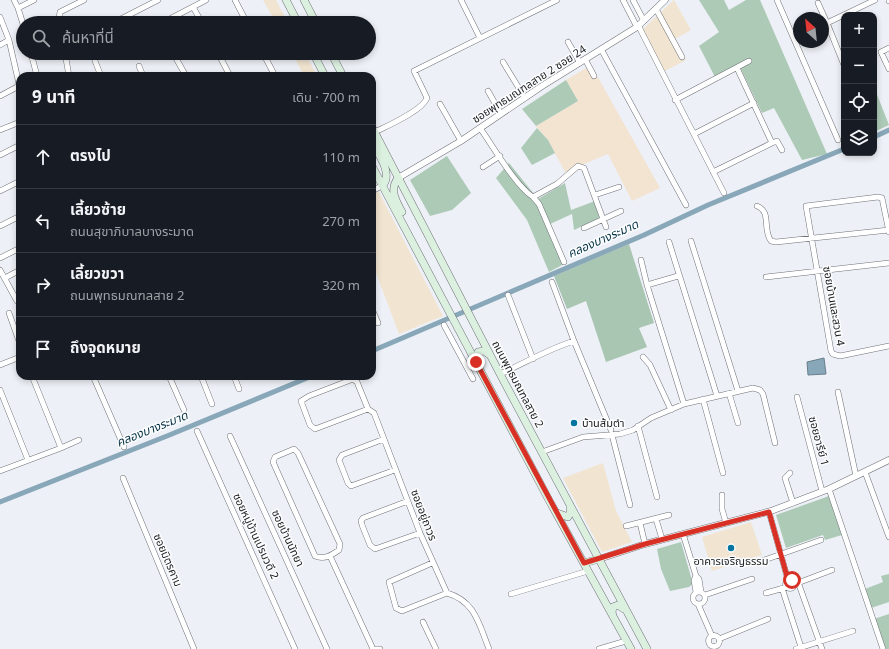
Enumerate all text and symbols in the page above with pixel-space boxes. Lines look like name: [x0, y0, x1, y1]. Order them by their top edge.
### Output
north arrow: [793, 12, 829, 48]
map controls: [841, 12, 877, 156]
button: +: [841, 12, 877, 48]
search box: [16, 16, 376, 60]
icon: search: [30, 27, 52, 49]
text: ค้นหาที่นี่: [62, 27, 114, 47]
street label: ซอยพุทธมณฑลสาย 2 ซอย 24: [469, 41, 589, 126]
button: −: [841, 48, 877, 84]
button: locate: [841, 84, 877, 120]
text: 9 นาที: [32, 85, 75, 108]
text: เดิน · 700 m: [292, 88, 360, 106]
button: layers: [841, 120, 877, 156]
text: ตรงไป: [70, 145, 111, 165]
icon: ahead: [32, 146, 54, 168]
text: 110 m: [322, 148, 360, 166]
text: เลี้ยวซ้าย: [70, 199, 126, 219]
icon: left: [32, 210, 54, 232]
text: 270 m: [322, 212, 360, 230]
water label: คลองบางระมาด: [565, 215, 641, 262]
text: ถนนสุขาภิบาลบางระมาด: [70, 222, 194, 240]
text: เลี้ยวขวา: [70, 263, 124, 283]
street label: ซอยบ้านและสวน 4: [820, 265, 849, 348]
icon: right: [32, 274, 54, 296]
text: 320 m: [322, 276, 360, 294]
text: ถนนพุทธมณฑลสาย 2: [70, 286, 184, 304]
text: ถึงจุดหมาย: [70, 337, 141, 357]
icon: arrive: [32, 338, 54, 360]
street label: ถนนพุทธมณฑลสาย 2: [489, 338, 548, 430]
route end: [467, 353, 485, 371]
water label: คลองบางระมาด: [114, 406, 191, 451]
street label: ซอยอารีย์ 1: [806, 414, 833, 467]
place label: บ้านส้มตำ: [582, 415, 624, 430]
marker: บ้านส้มตำ: [569, 418, 579, 428]
street label: ซอยอยู่ถาวร: [408, 487, 441, 543]
street label: ซอยหมู่บ้านเปรมวดี 2: [230, 490, 283, 581]
street label: ซอยบ้านนัทยา: [269, 507, 308, 569]
street label: ซอยมิตรคาม: [151, 531, 186, 589]
marker: อาคารเจริญธรรม: [726, 543, 736, 553]
place label: อาคารเจริญธรรม: [694, 553, 769, 568]
route start: [783, 571, 801, 589]

